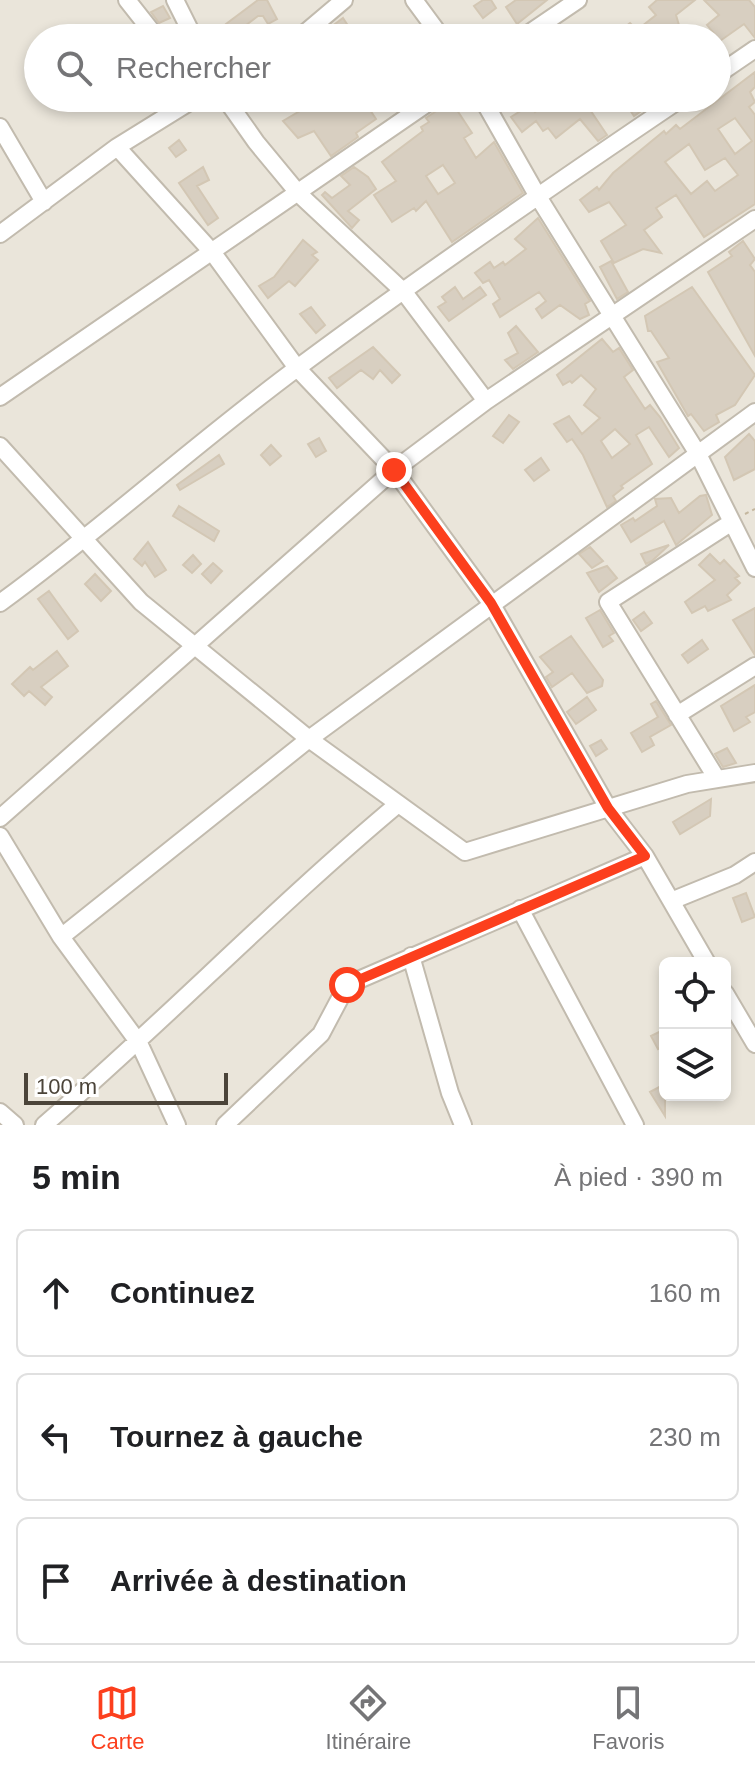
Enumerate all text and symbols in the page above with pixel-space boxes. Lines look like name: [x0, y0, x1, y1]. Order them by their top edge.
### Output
search box: [24, 24, 731, 112]
icon: search: [52, 46, 96, 90]
text: Rechercher: [116, 51, 271, 84]
route end: [376, 452, 412, 488]
map controls: [659, 957, 731, 1101]
button: locate: [659, 957, 731, 1029]
route start: [329, 967, 365, 1003]
button: layers: [659, 1029, 731, 1101]
scale bar: [24, 1069, 228, 1105]
text: 100 m: [36, 1074, 97, 1099]
text: 5 min: [32, 1158, 121, 1196]
text: À pied · 390 m: [554, 1162, 723, 1192]
icon: ahead: [34, 1271, 78, 1315]
text: Continuez: [110, 1276, 255, 1309]
text: 160 m: [649, 1278, 721, 1308]
icon: left: [34, 1415, 78, 1459]
text: Tournez à gauche: [110, 1420, 363, 1453]
text: 230 m: [649, 1422, 721, 1452]
icon: arrive: [34, 1559, 78, 1603]
text: Arrivée à destination: [110, 1564, 407, 1597]
tab: Carte: [91, 1681, 144, 1755]
tab: Itinéraire: [326, 1681, 411, 1755]
tab: Favoris: [592, 1681, 664, 1755]

